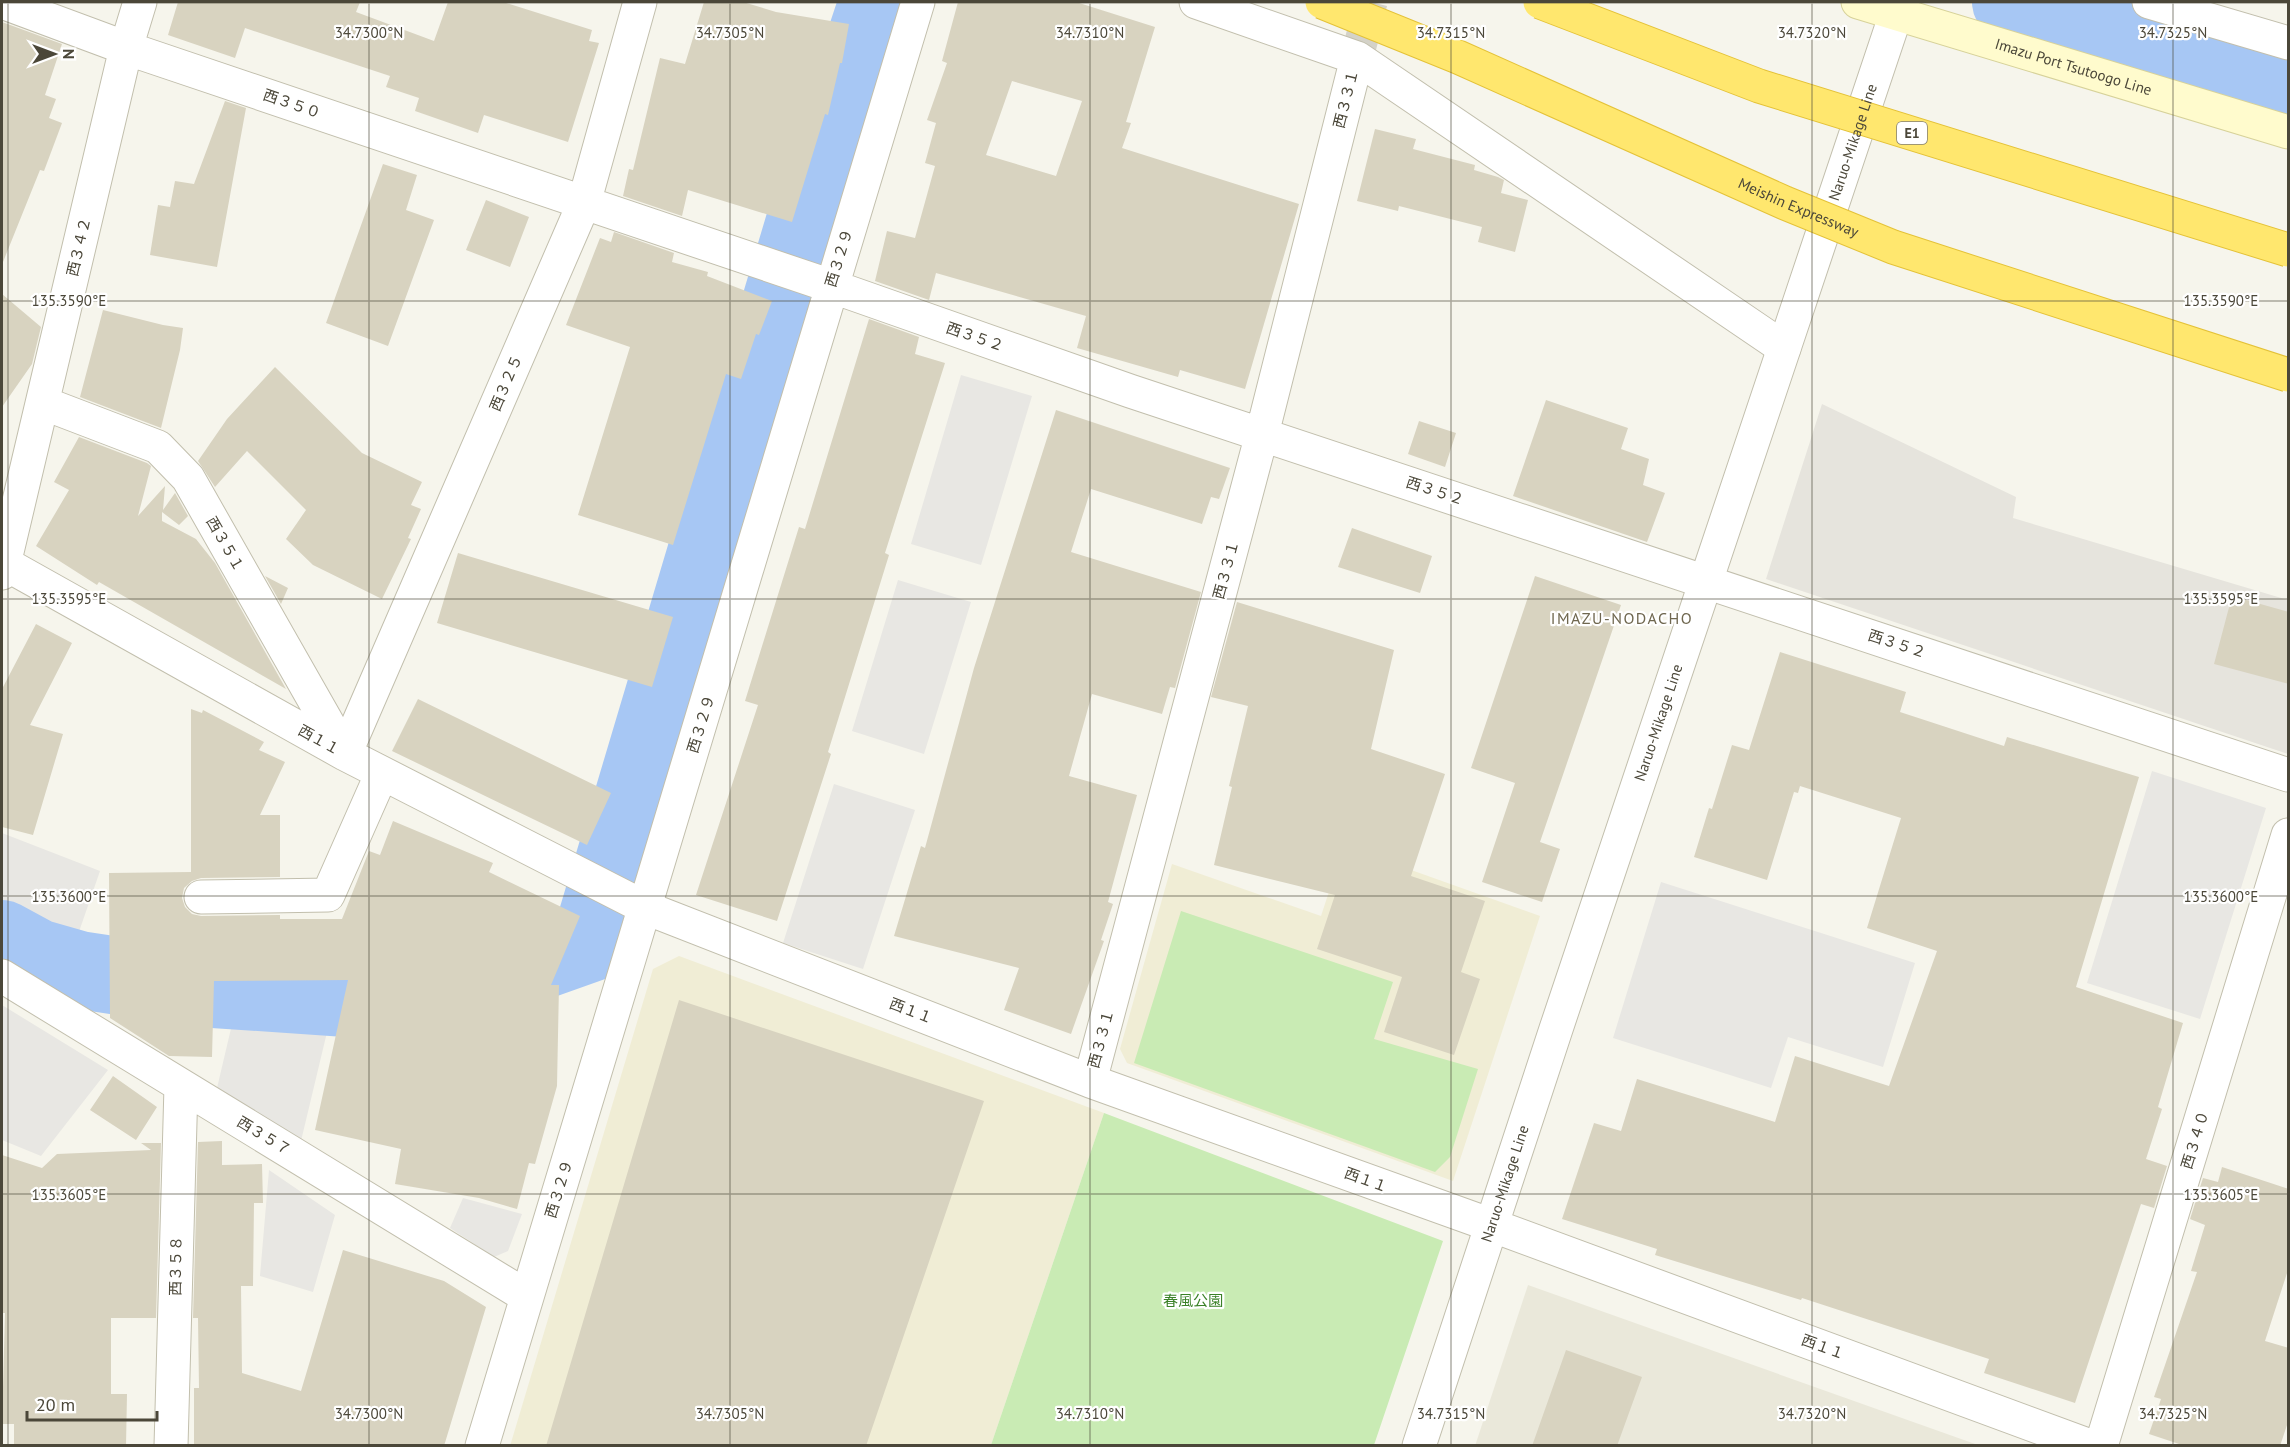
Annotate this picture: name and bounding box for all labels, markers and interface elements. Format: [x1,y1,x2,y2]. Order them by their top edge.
text: 34.7300°N [335,23,403,42]
text: 34.7305°N [696,23,764,42]
text: 34.7310°N [1056,23,1124,42]
text: 34.7315°N [1417,23,1485,42]
text: 34.7320°N [1778,23,1846,42]
text: 34.7325°N [2139,23,2207,42]
north arrow [24,24,84,84]
street label: Imazu Port Tsutoogo Line [1993,34,2154,99]
text: N [59,49,79,59]
street label: 西３３１ [1329,67,1362,130]
street label: Naruo-Mikage Line [1824,81,1881,203]
street label: 西３５０ [261,85,324,122]
road number: E1 [1897,122,1927,144]
street label: Meishin Expressway [1735,173,1862,241]
street label: 西３４２ [63,216,95,278]
street label: 西３２９ [821,226,856,289]
text: 135.3590°E [32,291,106,310]
text: 135.3590°E [2184,291,2258,310]
street label: 西３５２ [944,318,1007,355]
street label: 西３２５ [485,351,526,414]
street label: 西３５２ [1404,472,1467,509]
street label: 西３５１ [202,513,249,574]
street label: 西３３１ [1209,538,1242,601]
text: 135.3595°E [32,589,106,608]
text: 135.3595°E [2184,589,2258,608]
district label: IMAZU-NODACHO [1551,608,1693,628]
street label: 西３５２ [1866,625,1929,662]
street label: Naruo-Mikage Line [1630,662,1687,783]
street label: 西３２９ [683,692,718,755]
street label: 西１１ [295,720,344,759]
text: 135.3600°E [32,887,106,906]
text: 135.3600°E [2184,887,2258,906]
street label: 西１１ [887,994,936,1027]
street label: 西３３１ [1084,1007,1117,1070]
street label: 西３４０ [2177,1108,2212,1171]
street label: 西３５７ [234,1112,295,1159]
street label: Naruo-Mikage Line [1477,1123,1533,1245]
street label: 西３２９ [541,1157,576,1220]
street label: 西１１ [1342,1163,1391,1196]
text: 135.3605°E [32,1185,106,1204]
text: 135.3605°E [2184,1185,2258,1204]
street label: 西３５８ [165,1236,186,1296]
park label: 春風公園 [1163,1291,1223,1310]
street label: 西１１ [1799,1330,1848,1363]
scale bar [27,1384,158,1422]
text: 20 m [36,1393,75,1416]
text: 34.7300°N [335,1404,403,1423]
text: 34.7305°N [696,1404,764,1423]
text: 34.7310°N [1056,1404,1124,1423]
text: 34.7315°N [1417,1404,1485,1423]
text: 34.7320°N [1778,1404,1846,1423]
text: 34.7325°N [2139,1404,2207,1423]

